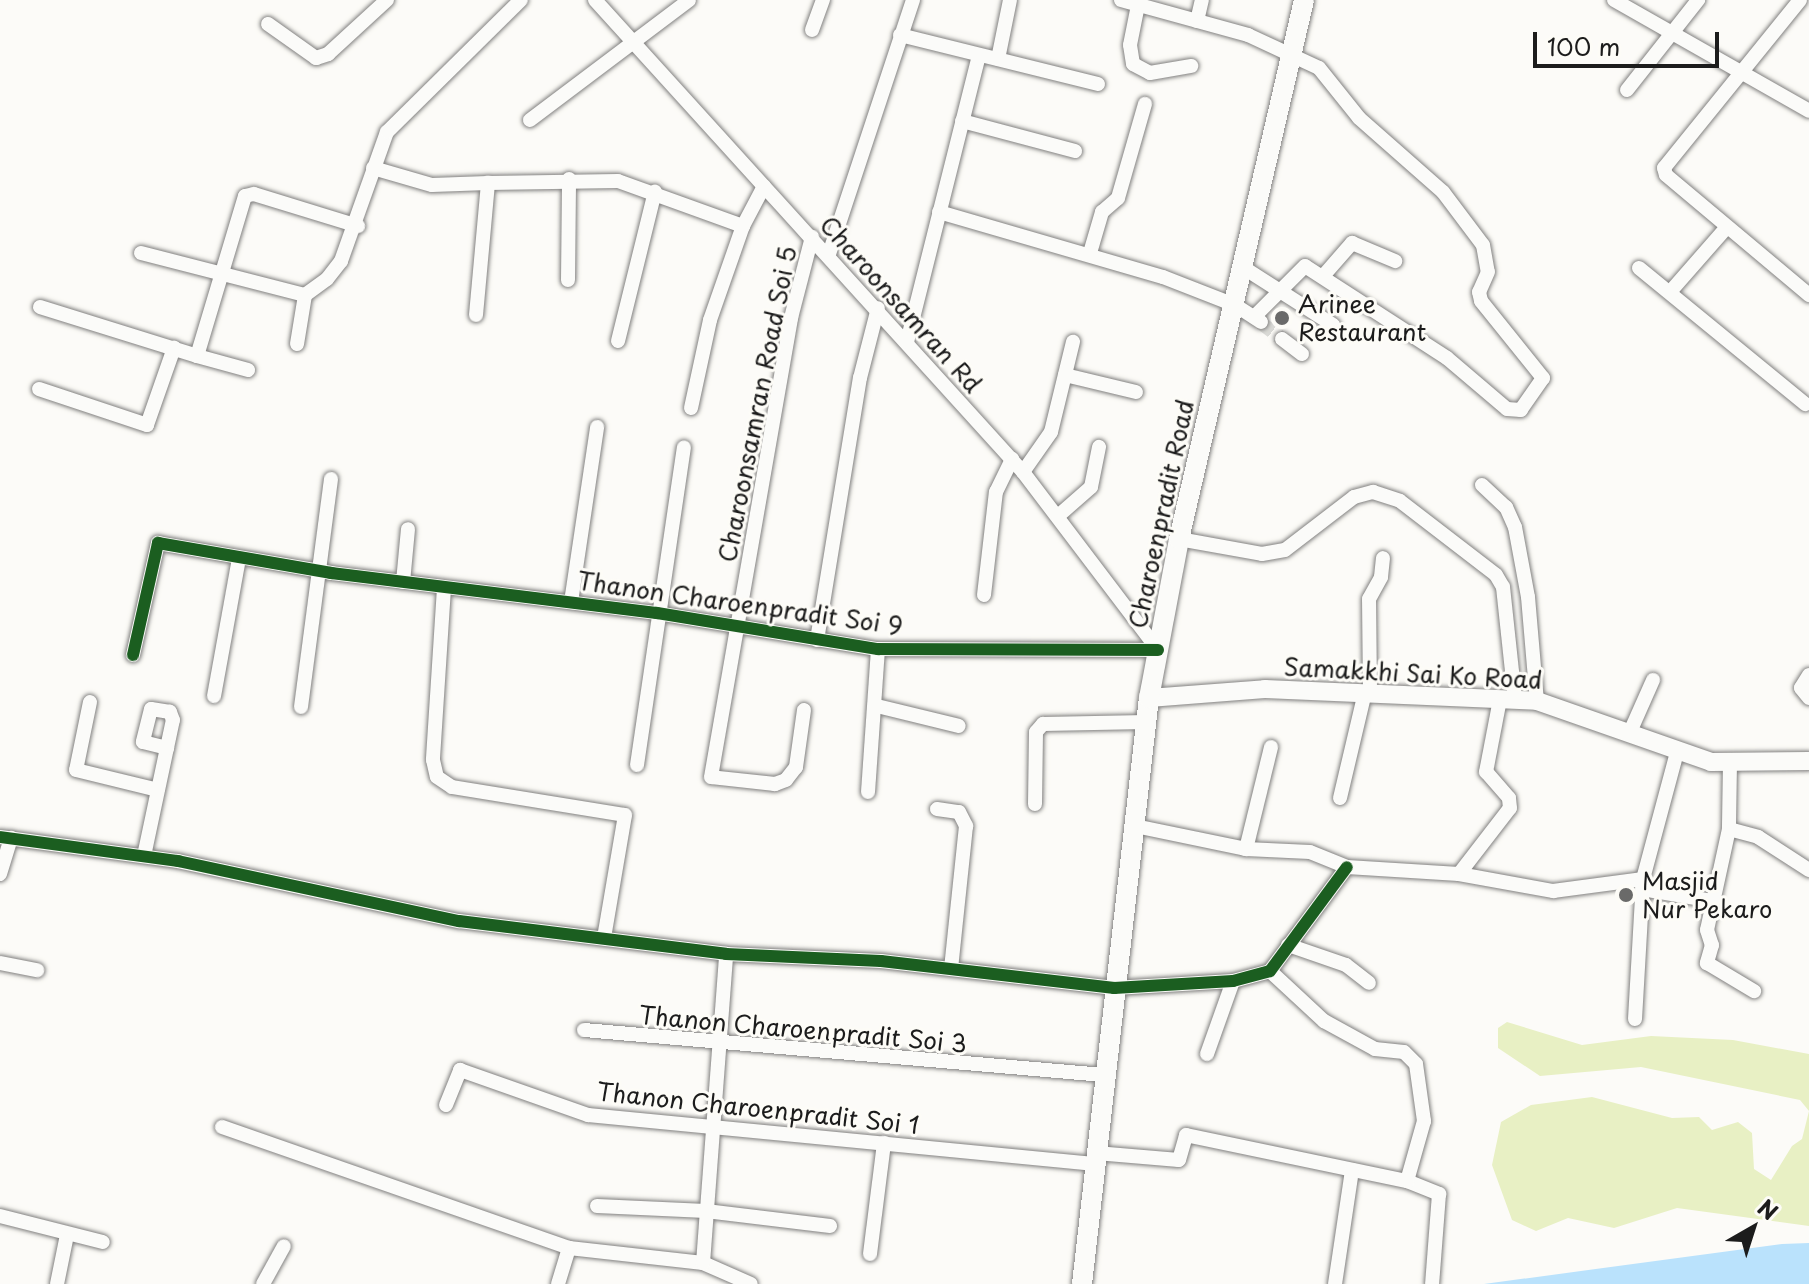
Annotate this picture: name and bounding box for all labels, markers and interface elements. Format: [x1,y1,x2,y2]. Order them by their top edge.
scale bar [1537,16,1723,66]
text: 100 m [1547,28,1620,64]
street label: Charoonsamran Rd [815,210,987,398]
street label: Charoonsamran Road Soi 5 [712,245,802,563]
place label: Arinee Restaurant [1298,290,1426,346]
marker: Arinee Restaurant [1273,309,1291,327]
street label: Charoenpradit Road [1123,396,1199,632]
street label: Thanon Charoenpradit Soi 9 [576,566,904,640]
street label: Samakkhi Sai Ko Road [1281,652,1545,694]
place label: Masjid Nur Pekaro [1642,867,1773,923]
marker: Masjid Nur Pekaro [1617,886,1635,904]
street label: Thanon Charoenpradit Soi 3 [637,1000,969,1058]
street label: Thanon Charoenpradit Soi 1 [595,1077,921,1139]
north arrow [1713,1188,1793,1268]
text: N [1751,1191,1786,1227]

